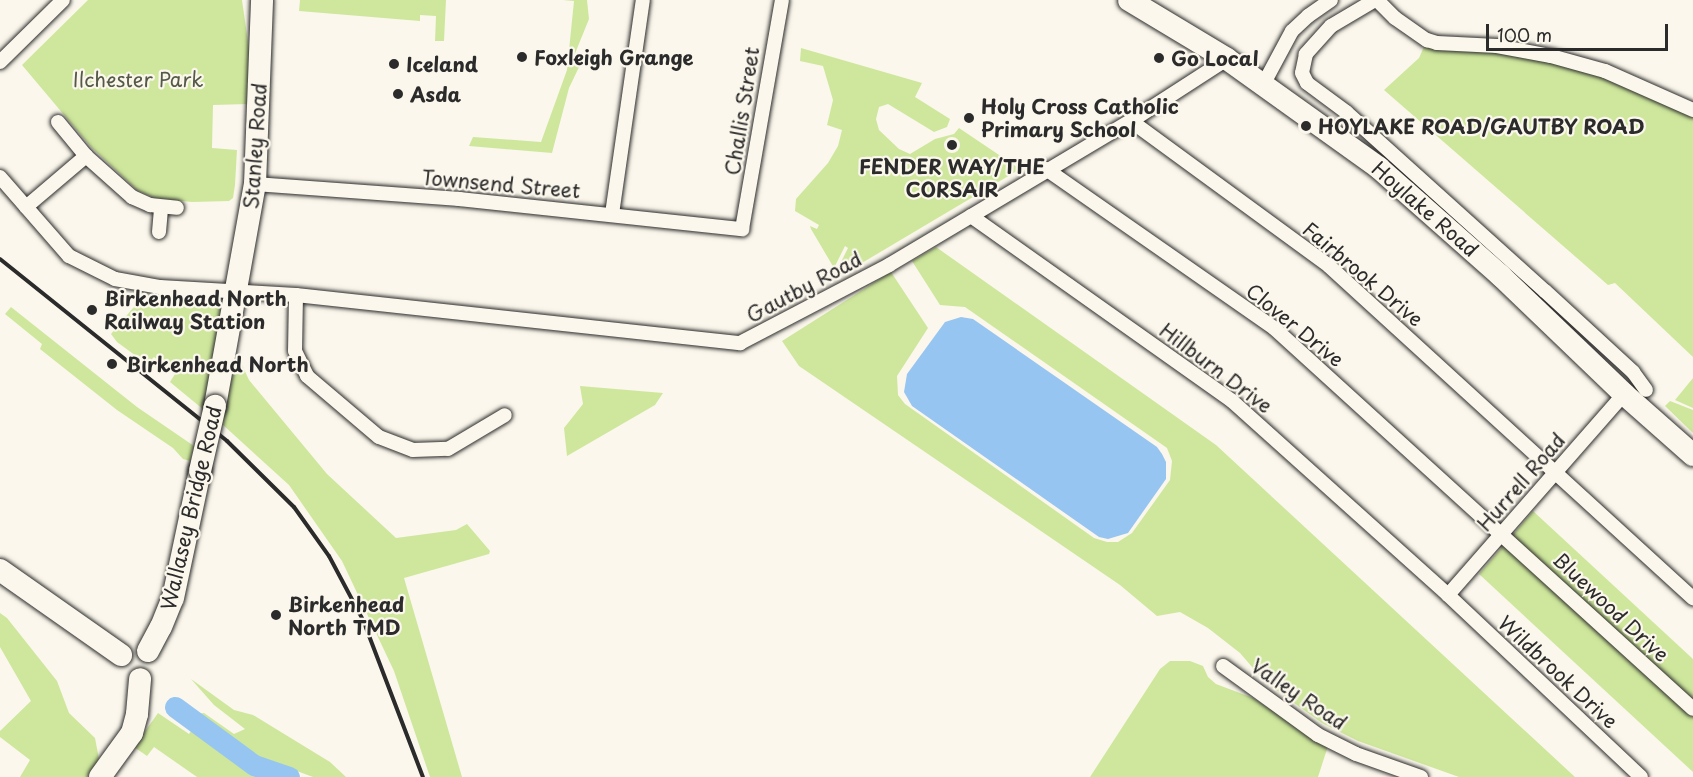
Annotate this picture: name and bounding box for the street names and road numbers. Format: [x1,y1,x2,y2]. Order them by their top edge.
street label: Challis Street [720,44,764,178]
street label: Stanley Road [239,81,271,211]
street label: Hoylake Road [1367,156,1483,262]
street label: Townsend Street [421,165,581,203]
street label: Fairbrook Drive [1298,216,1428,332]
street label: Gautby Road [742,246,866,328]
street label: Clover Drive [1241,278,1349,372]
street label: Hillburn Drive [1155,318,1277,418]
street label: Wallasey Bridge Road [156,403,226,613]
street label: Hurrell Road [1472,428,1570,536]
street label: Bluewood Drive [1548,547,1674,667]
street label: Wildbrook Drive [1493,610,1623,734]
street label: Valley Road [1246,653,1352,735]

